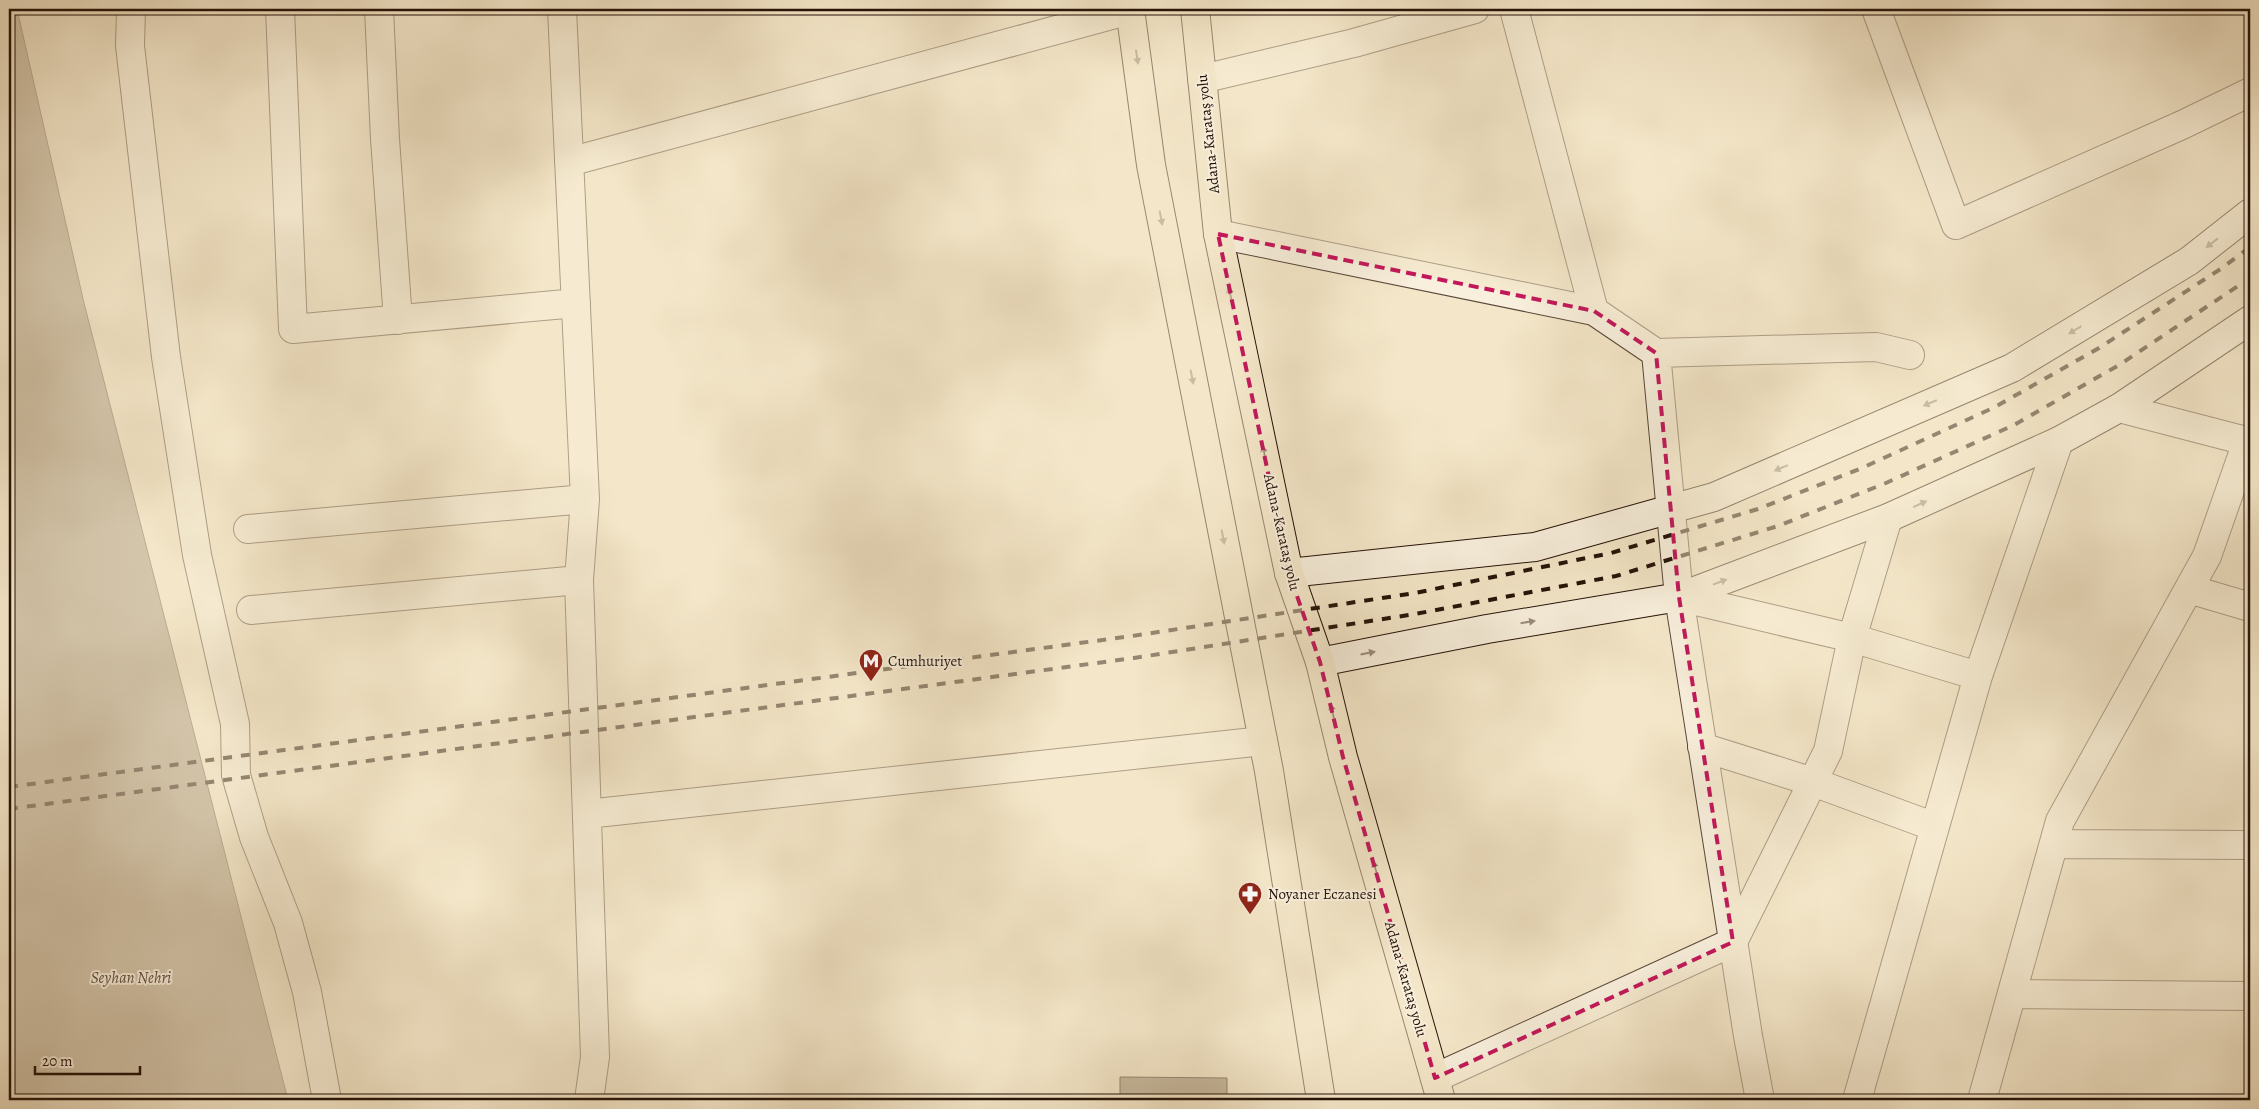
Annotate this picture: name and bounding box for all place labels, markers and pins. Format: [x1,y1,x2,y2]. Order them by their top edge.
metro station icon: Cumhuriyet [858,648,884,682]
place label: Cumhuriyet [888,651,962,671]
pharmacy icon: Noyaner Eczanesi [1237,881,1263,915]
place label: Noyaner Eczanesi [1268,884,1377,904]

